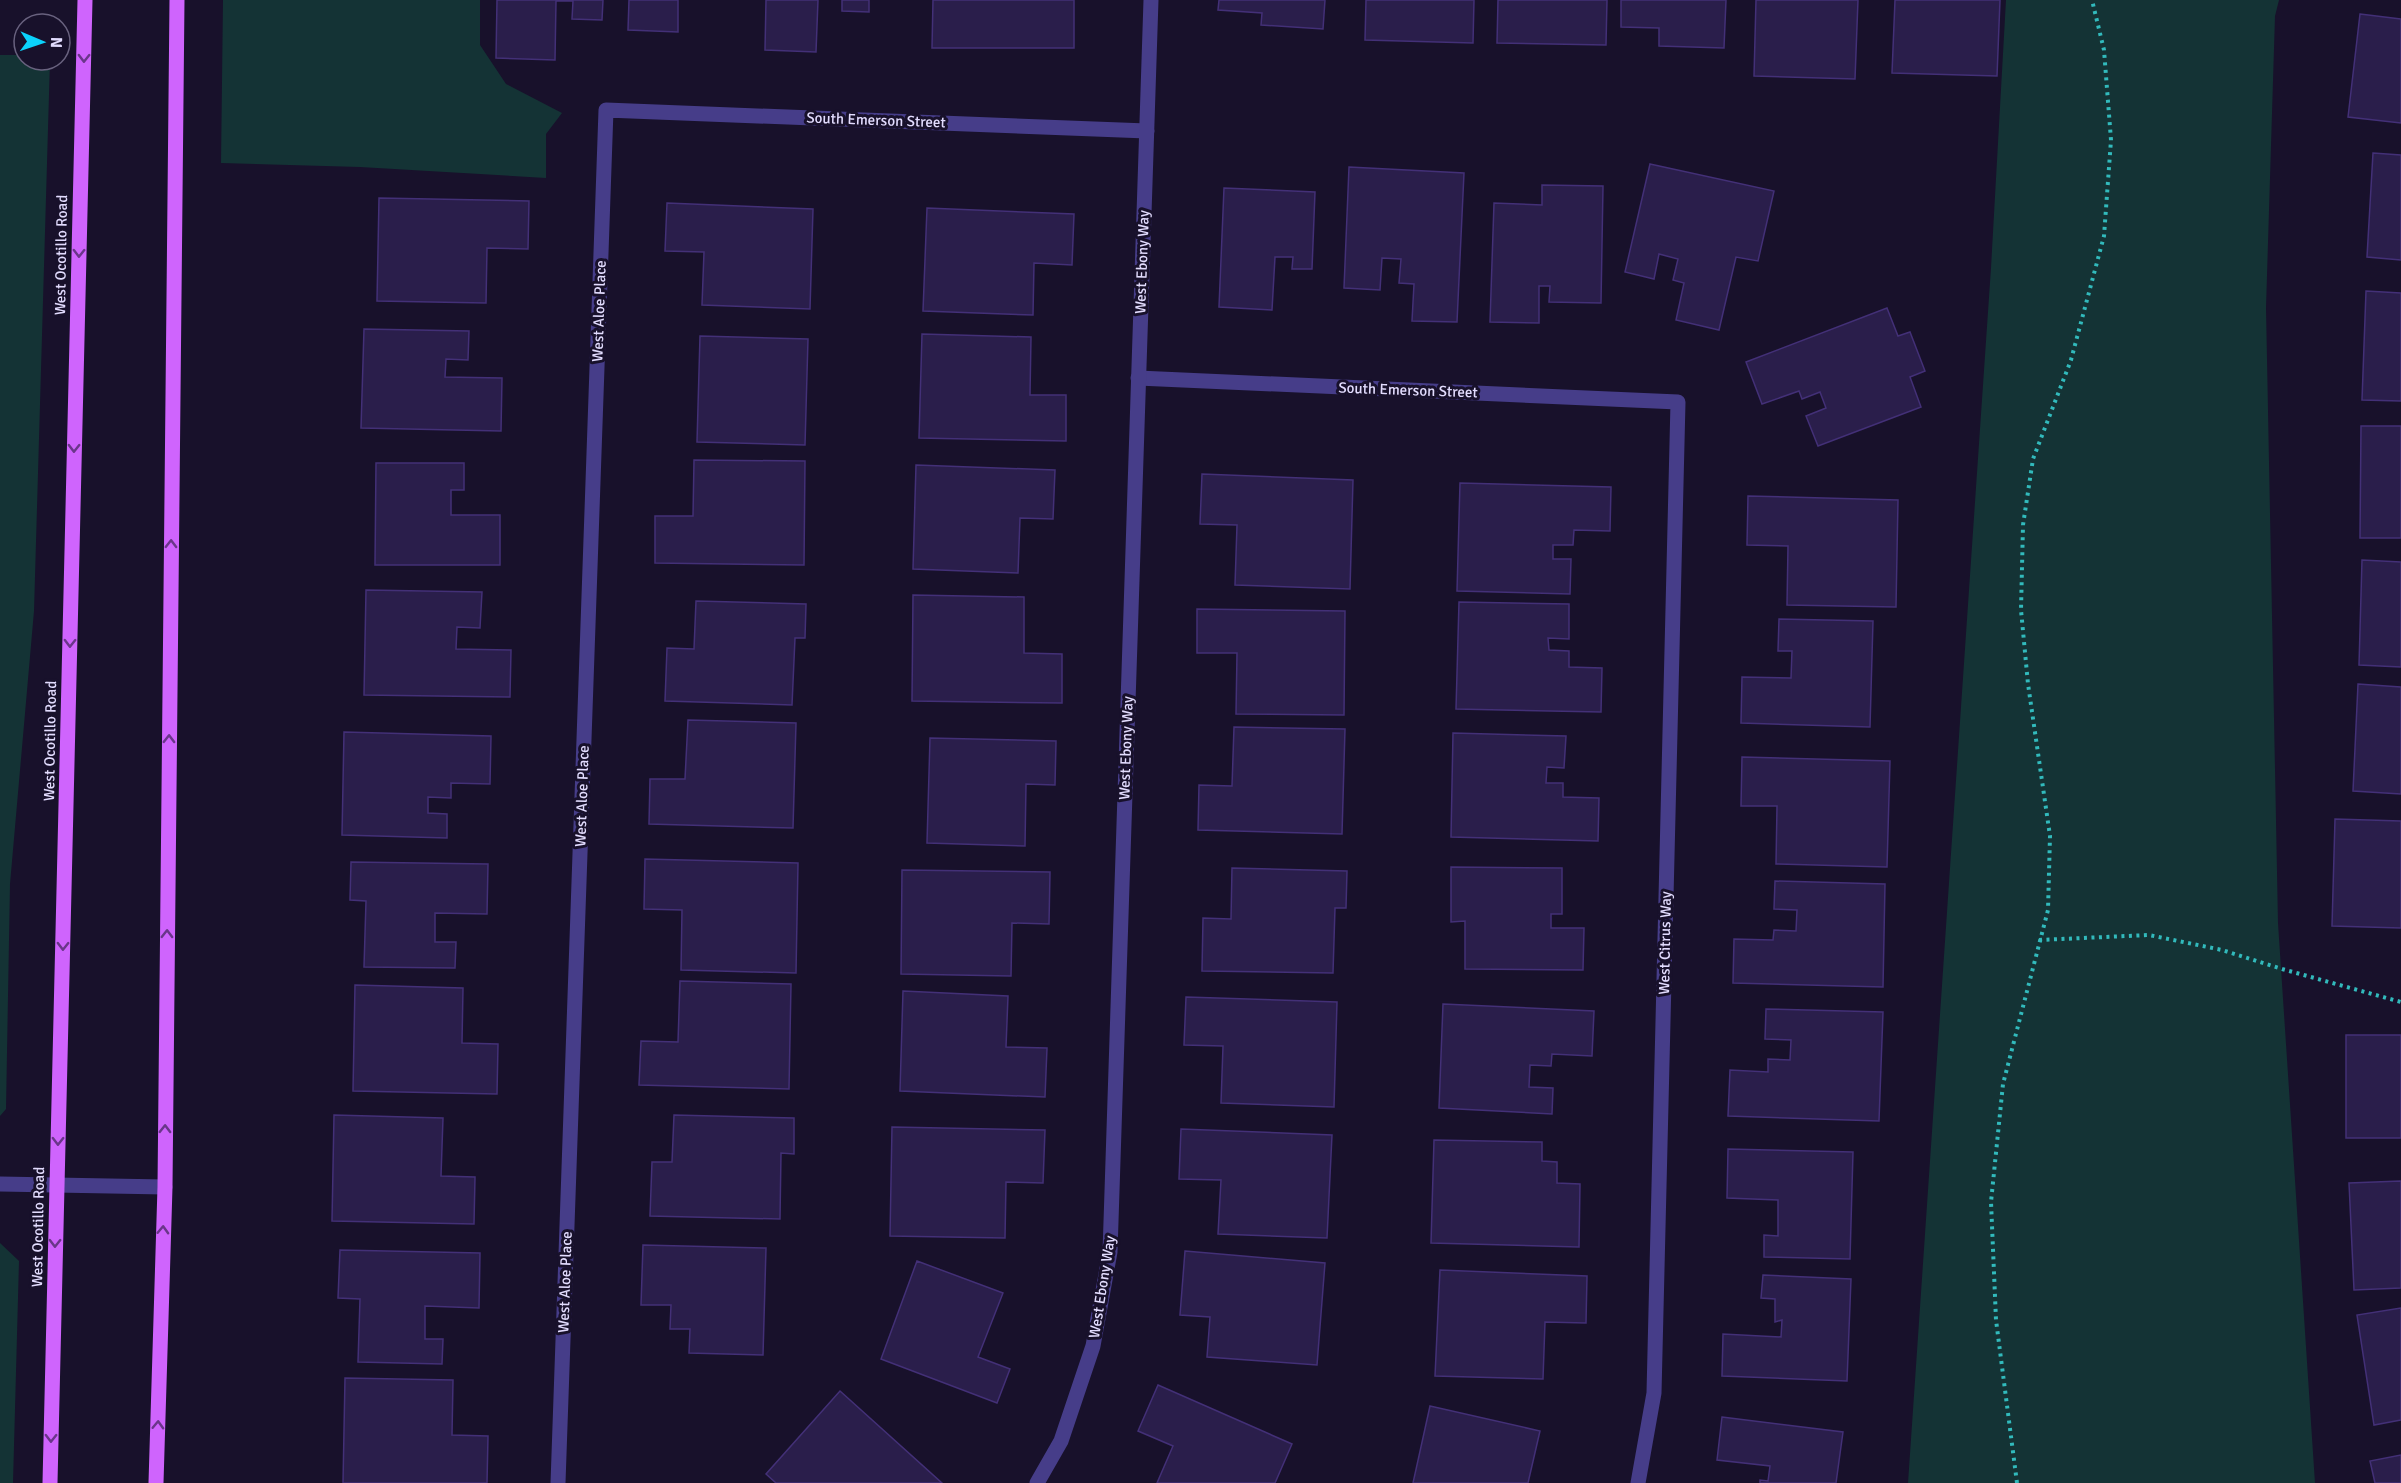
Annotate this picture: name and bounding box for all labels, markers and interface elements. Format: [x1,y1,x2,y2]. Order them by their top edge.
north arrow [12,12,72,72]
text: N [46,37,66,48]
one-way arrow [78,54,90,63]
street label: South Emerson Street [806,109,946,131]
street label: West Ocotillo Road [51,195,71,315]
street label: West Ebony Way [1131,210,1153,314]
one-way arrow [73,249,85,258]
street label: West Aloe Place [588,260,610,362]
street label: South Emerson Street [1338,379,1478,401]
one-way arrow [68,444,81,453]
one-way arrow [165,539,178,548]
one-way arrow [64,639,76,648]
street label: West Ocotillo Road [40,681,60,801]
street label: West Ebony Way [1115,696,1137,800]
one-way arrow [163,734,175,743]
street label: West Aloe Place [571,745,593,847]
street label: West Citrus Way [1655,891,1675,995]
one-way arrow [161,929,173,938]
one-way arrow [56,941,69,950]
one-way arrow [159,1124,171,1133]
one-way arrow [51,1136,64,1145]
street label: West Ocotillo Road [28,1167,48,1287]
one-way arrow [157,1225,170,1234]
street label: West Aloe Place [554,1231,576,1333]
street label: West Ebony Way [1085,1234,1119,1340]
one-way arrow [49,1239,62,1248]
one-way arrow [152,1420,164,1429]
one-way arrow [45,1434,57,1443]

